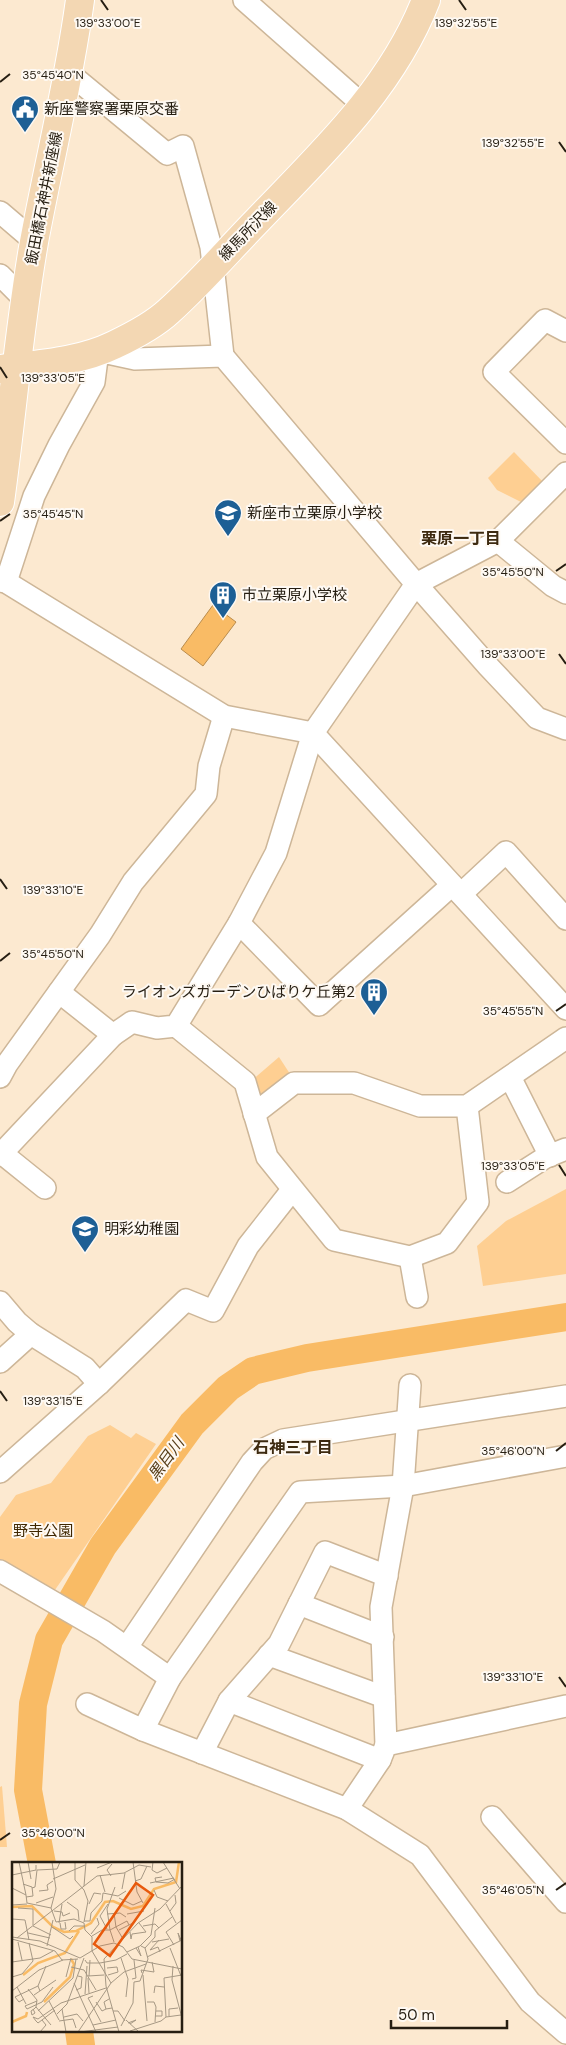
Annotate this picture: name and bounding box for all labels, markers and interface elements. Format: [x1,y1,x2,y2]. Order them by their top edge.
text: 139°33'00"E [76,15,141,31]
text: 139°32'55"E [435,15,497,31]
text: 35°45'40"N [22,67,84,83]
public building icon: 新座警察署栗原交番 [10,94,40,133]
place label: 新座警察署栗原交番 [44,99,179,119]
street label: 飯田橋石神井新座線 [21,130,67,266]
text: 139°32'55"E [482,135,544,151]
street label: 練馬所沢線 [215,197,281,265]
text: 139°33'05"E [21,370,85,386]
school or university icon: 新座市立栗原小学校 [213,498,243,537]
place label: 新座市立栗原小学校 [247,503,382,523]
text: 35°45'45"N [23,506,83,522]
district label: 栗原一丁目 [421,528,501,549]
text: 35°45'50"N [482,564,544,580]
building icon: 市立栗原小学校 [208,580,238,619]
place label: 市立栗原小学校 [242,585,347,605]
text: 139°33'00"E [481,646,546,662]
text: 139°33'10"E [23,882,83,898]
text: 35°45'50"N [22,946,84,962]
building icon: ライオンズガーデンひばりケ丘第2 [359,977,389,1016]
place label: ライオンズガーデンひばりケ丘第2 [122,982,355,1002]
text: 35°45'55"N [483,1003,543,1019]
text: 139°33'05"E [481,1158,545,1174]
school or university icon: 明彩幼稚園 [70,1214,100,1253]
place label: 明彩幼稚園 [104,1219,179,1239]
text: 139°33'15"E [23,1393,83,1409]
water label: 黒目川 [143,1432,190,1485]
district label: 石神三丁目 [253,1437,333,1458]
text: 35°46'00"N [481,1443,545,1459]
park label: 野寺公園 [13,1521,73,1541]
text: 139°33'10"E [483,1669,543,1685]
text: 35°46'00"N [21,1825,85,1841]
inset map [12,1862,182,2032]
text: 35°46'05"N [482,1882,544,1898]
scale bar [391,1998,507,2030]
text: 50 m [398,2005,435,2025]

